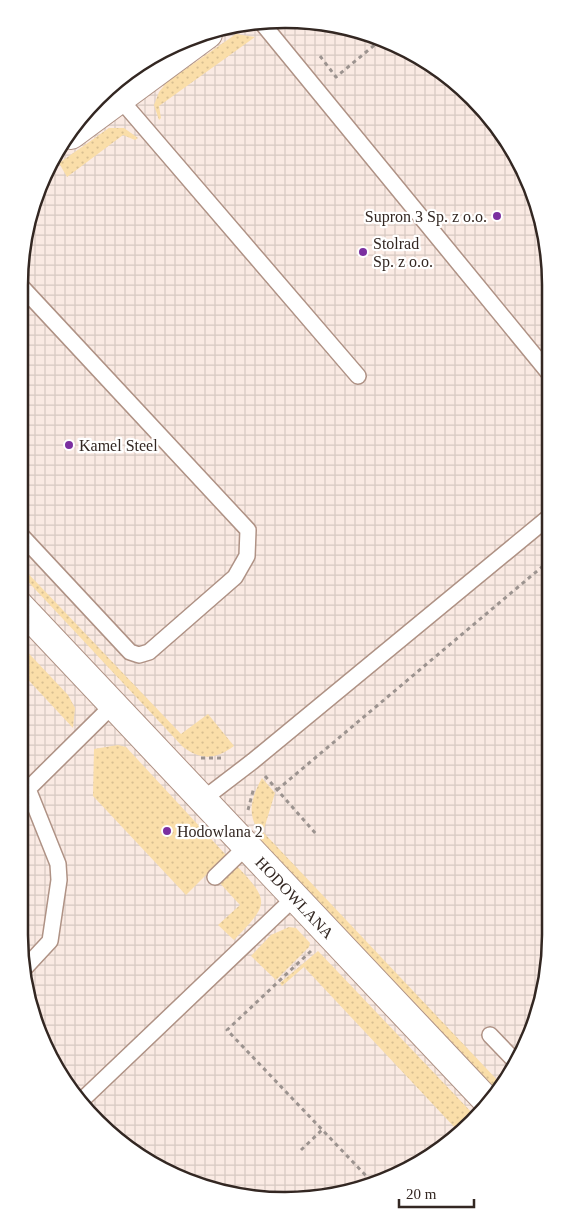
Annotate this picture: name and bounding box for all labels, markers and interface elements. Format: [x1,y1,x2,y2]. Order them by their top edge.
place label: Supron 3 Sp. z o.o. [365,208,487,226]
marker: Supron 3 Sp. z o.o. [491,210,503,222]
place label: Stolrad Sp. z o.o. [373,235,433,271]
marker: Stolrad Sp. z o.o. [357,246,369,258]
place label: Kamel Steel [79,437,158,454]
marker: Kamel Steel [63,439,75,451]
place label: Hodowlana 2 [177,823,263,840]
marker: Hodowlana 2 [161,825,173,837]
street label: HODOWLANA [252,853,338,942]
scale bar [399,1176,474,1208]
text: 20 m [406,1186,437,1202]

